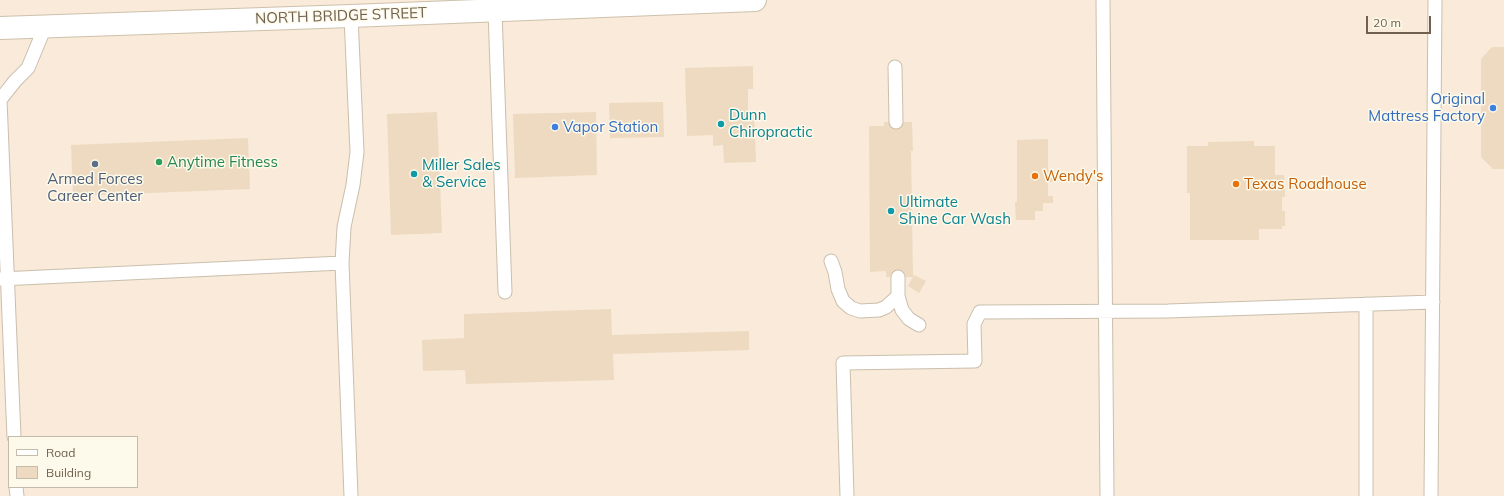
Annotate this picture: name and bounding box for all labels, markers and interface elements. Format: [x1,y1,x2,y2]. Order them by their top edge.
street label: NORTH BRIDGE STREET [255,4,427,28]
scale bar [1368,8,1433,34]
text: 20 m [1373,15,1401,30]
place label: Original Mattress Factory [1368,90,1485,125]
marker: Original Mattress Factory [1488,103,1498,113]
place label: Dunn Chiropractic [729,106,813,141]
place label: Vapor Station [563,118,658,136]
marker: Dunn Chiropractic [716,119,726,129]
marker: Vapor Station [550,122,560,132]
place label: Anytime Fitness [167,153,278,171]
place label: Miller Sales & Service [422,156,501,191]
marker: Anytime Fitness [154,157,164,167]
marker: Armed Forces Career Center [90,159,100,169]
place label: Wendy's [1043,167,1103,185]
marker: Miller Sales & Service [409,169,419,179]
place label: Armed Forces Career Center [47,170,143,205]
marker: Wendy's [1030,171,1040,181]
place label: Texas Roadhouse [1244,175,1367,193]
marker: Texas Roadhouse [1231,179,1241,189]
place label: Ultimate Shine Car Wash [899,193,1011,228]
marker: Ultimate Shine Car Wash [886,206,896,216]
legend [8,436,138,488]
text: Road [46,445,75,460]
text: Building [46,465,91,480]

